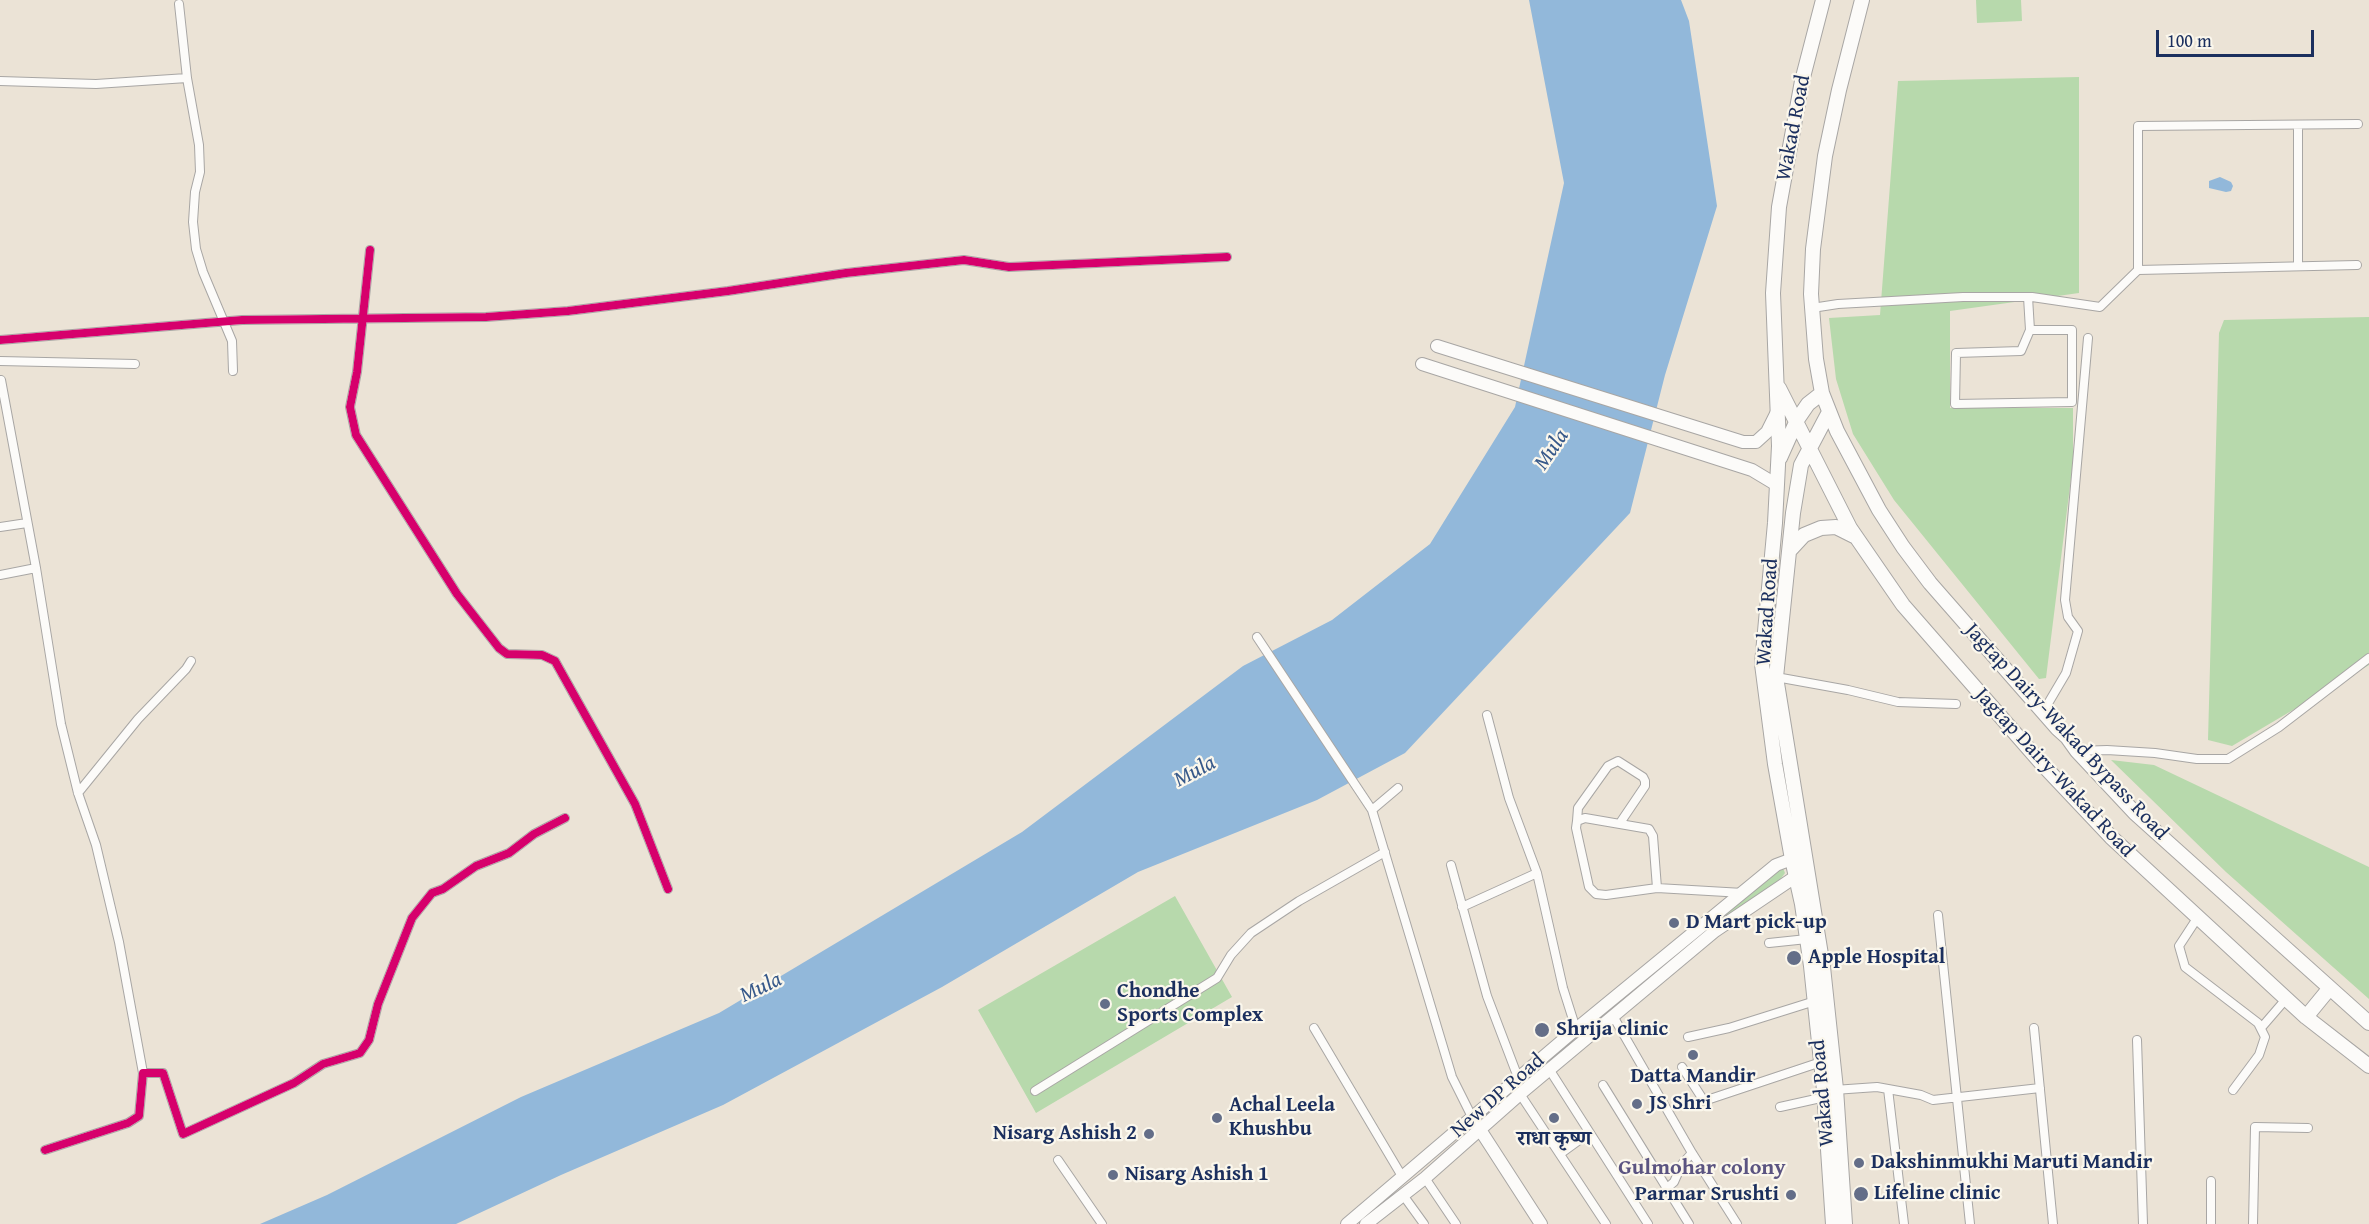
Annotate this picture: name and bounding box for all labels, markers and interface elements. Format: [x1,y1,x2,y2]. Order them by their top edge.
scale bar [2159,18,2316,56]
text: 100 m [2167,27,2212,54]
street label: Wakad Road [1771,73,1817,183]
water label: Mula [1529,425,1575,475]
street label: Wakad Road [1752,558,1784,666]
street label: Jagtap Dairy-Wakad Bypass Road [1959,618,2173,846]
street label: Jagtap Dairy-Wakad Road [1969,683,2139,863]
water label: Mula [1170,750,1220,794]
place label: D Mart pick-up [1686,910,1827,936]
marker: D Mart pick-up [1667,916,1681,930]
place label: Apple Hospital [1808,945,1945,971]
marker: Apple Hospital [1785,949,1803,967]
water label: Mula [736,967,786,1009]
place label: Chondhe Sports Complex [1117,979,1263,1029]
marker: Chondhe Sports Complex [1098,997,1112,1011]
place label: Shrija clinic [1556,1017,1668,1043]
marker: Shrija clinic [1533,1021,1551,1039]
street label: Wakad Road [1806,1038,1840,1148]
marker: Datta Mandir [1686,1048,1700,1062]
street label: New DP Road [1446,1049,1550,1143]
place label: Datta Mandir [1630,1064,1756,1090]
place label: JS Shri [1649,1091,1711,1117]
place label: Achal Leela Khushbu [1229,1093,1335,1143]
marker: JS Shri [1630,1097,1644,1111]
marker: Achal Leela Khushbu [1210,1111,1224,1125]
marker: राधा कृष्ण [1547,1111,1561,1125]
place label: Nisarg Ashish 2 [993,1121,1137,1147]
marker: Nisarg Ashish 2 [1142,1127,1156,1141]
place label: राधा कृष्ण [1517,1127,1591,1153]
place label: Dakshinmukhi Maruti Mandir [1871,1150,2152,1176]
district label: Gulmohar colony [1618,1155,1786,1181]
marker: Dakshinmukhi Maruti Mandir [1852,1156,1866,1170]
place label: Nisarg Ashish 1 [1125,1162,1269,1188]
marker: Nisarg Ashish 1 [1106,1168,1120,1182]
place label: Lifeline clinic [1874,1181,2000,1207]
place label: Parmar Srushti [1635,1182,1779,1208]
marker: Lifeline clinic [1852,1185,1870,1203]
marker: Parmar Srushti [1784,1188,1798,1202]

